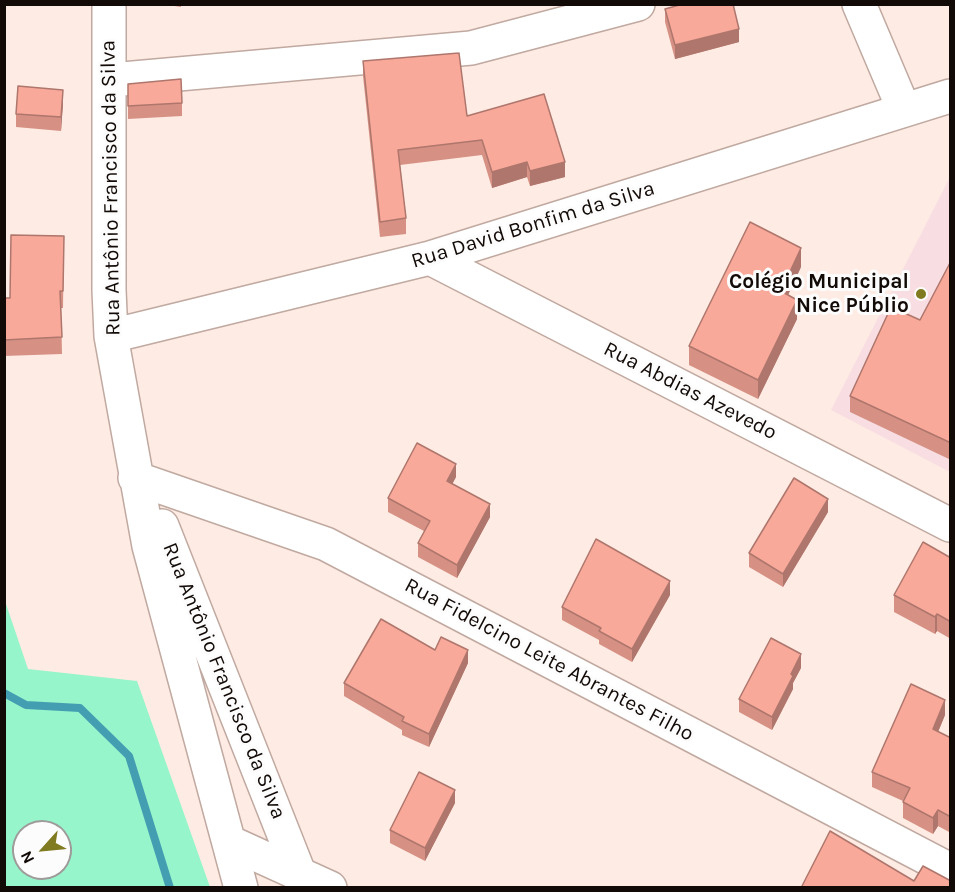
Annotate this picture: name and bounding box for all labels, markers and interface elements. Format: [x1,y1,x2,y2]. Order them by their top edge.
street label: Rua Antônio Francisco da Silva [96,40,126,336]
street label: Rua David Bonfim da Silva [408,176,658,274]
place label: Colégio Municipal Nice Públio [729,269,909,319]
marker: Colégio Municipal Nice Públio [914,287,928,301]
street label: Rua Abdias Azevedo [599,336,781,446]
street label: Rua Antônio Francisco da Silva [157,539,291,823]
street label: Rua Fidelcino Leite Abrantes Filho [400,573,698,747]
north arrow [12,820,72,880]
text: N [16,848,38,867]

